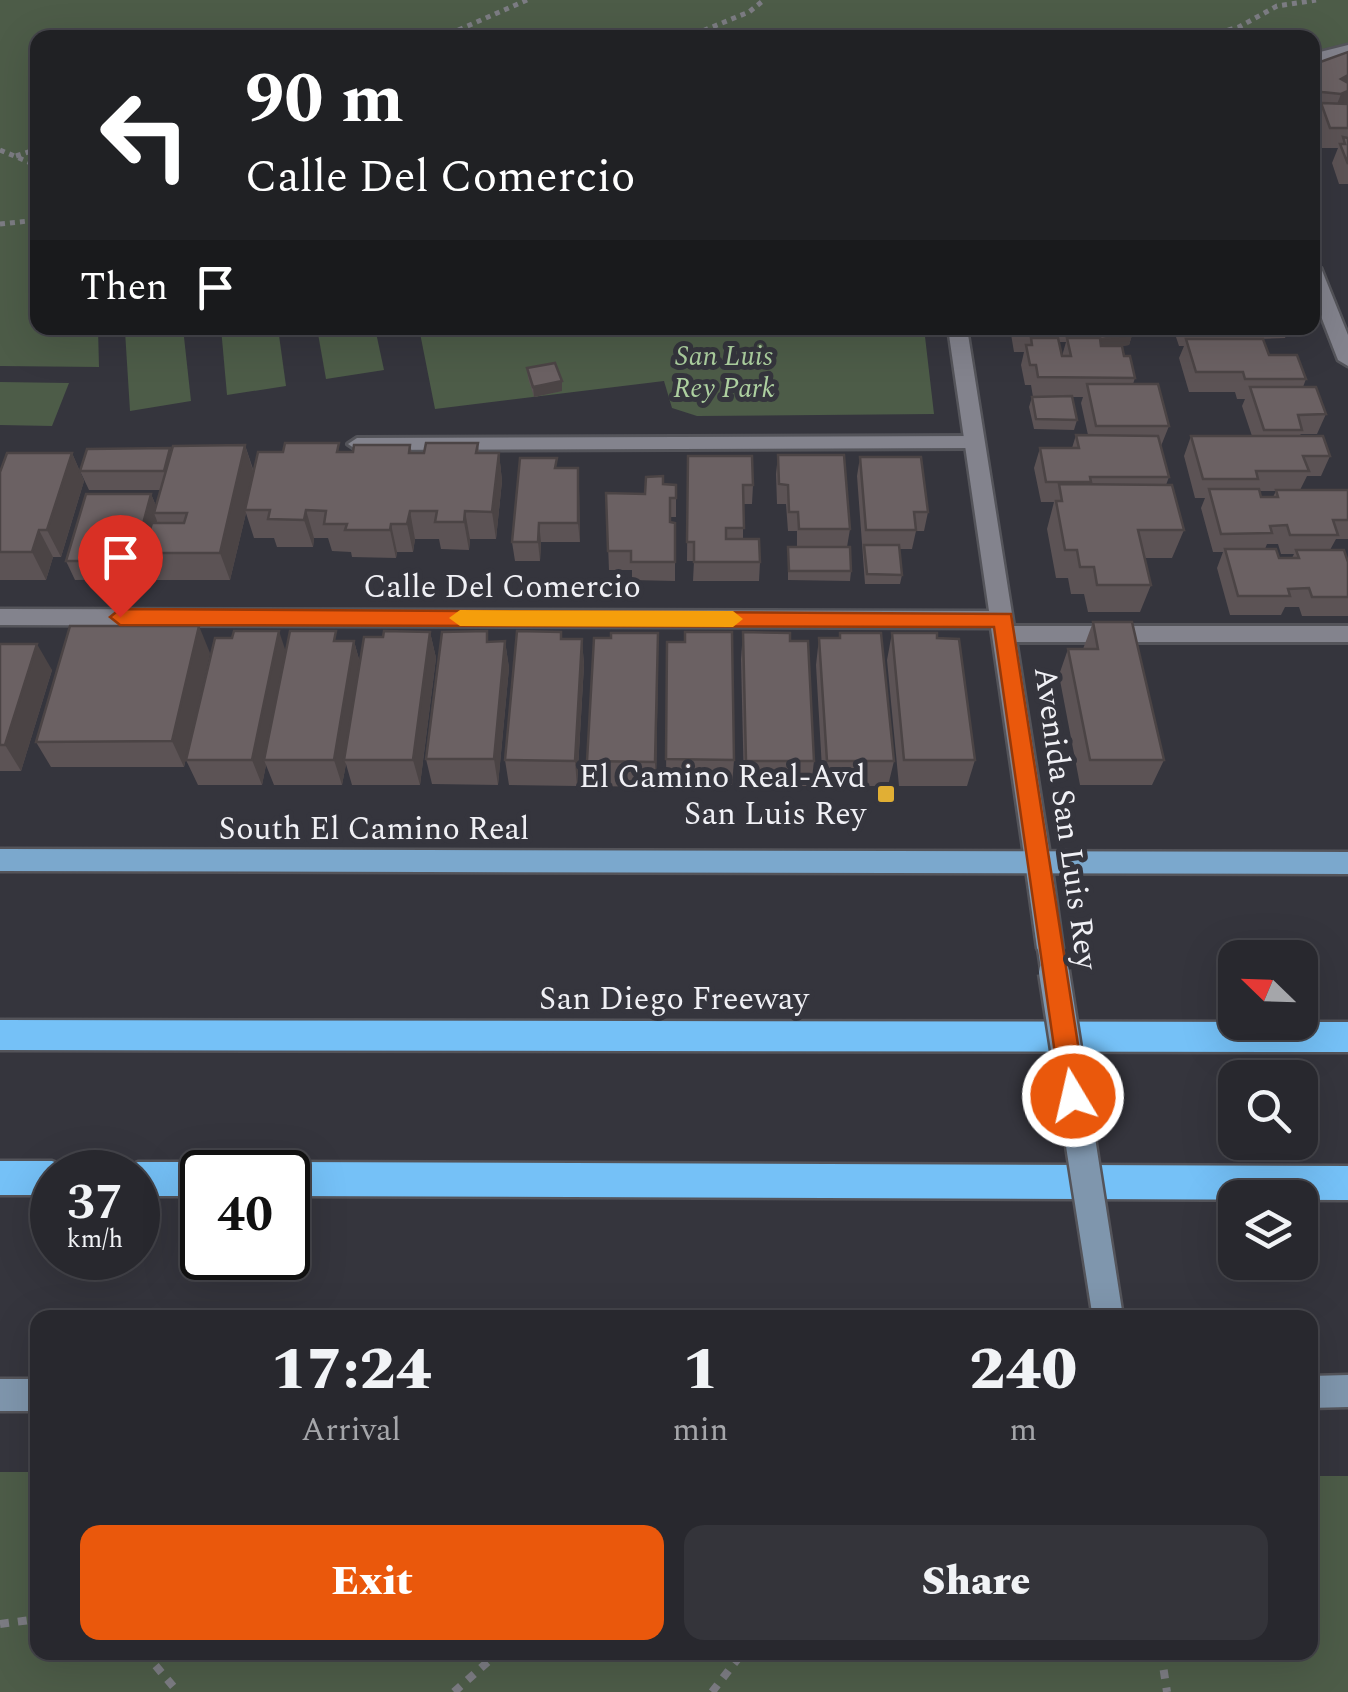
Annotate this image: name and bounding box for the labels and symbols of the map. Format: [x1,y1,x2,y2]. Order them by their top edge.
park label: San Luis Rey Park [673,335,775,410]
pin [78,515,163,618]
street label: Calle Del Comercio [363,563,641,612]
street label: Avenida San Luis Rey [1020,664,1111,975]
place label: El Camino Real-Avd San Luis Rey [579,753,868,839]
marker: El Camino Real-Avd San Luis Rey [875,783,897,805]
street label: South El Camino Real [219,805,529,854]
north arrow [1218,940,1318,1040]
street label: San Diego Freeway [539,975,811,1024]
position arrow [1021,1044,1125,1148]
speed limit sign: 40 [180,1150,310,1280]

